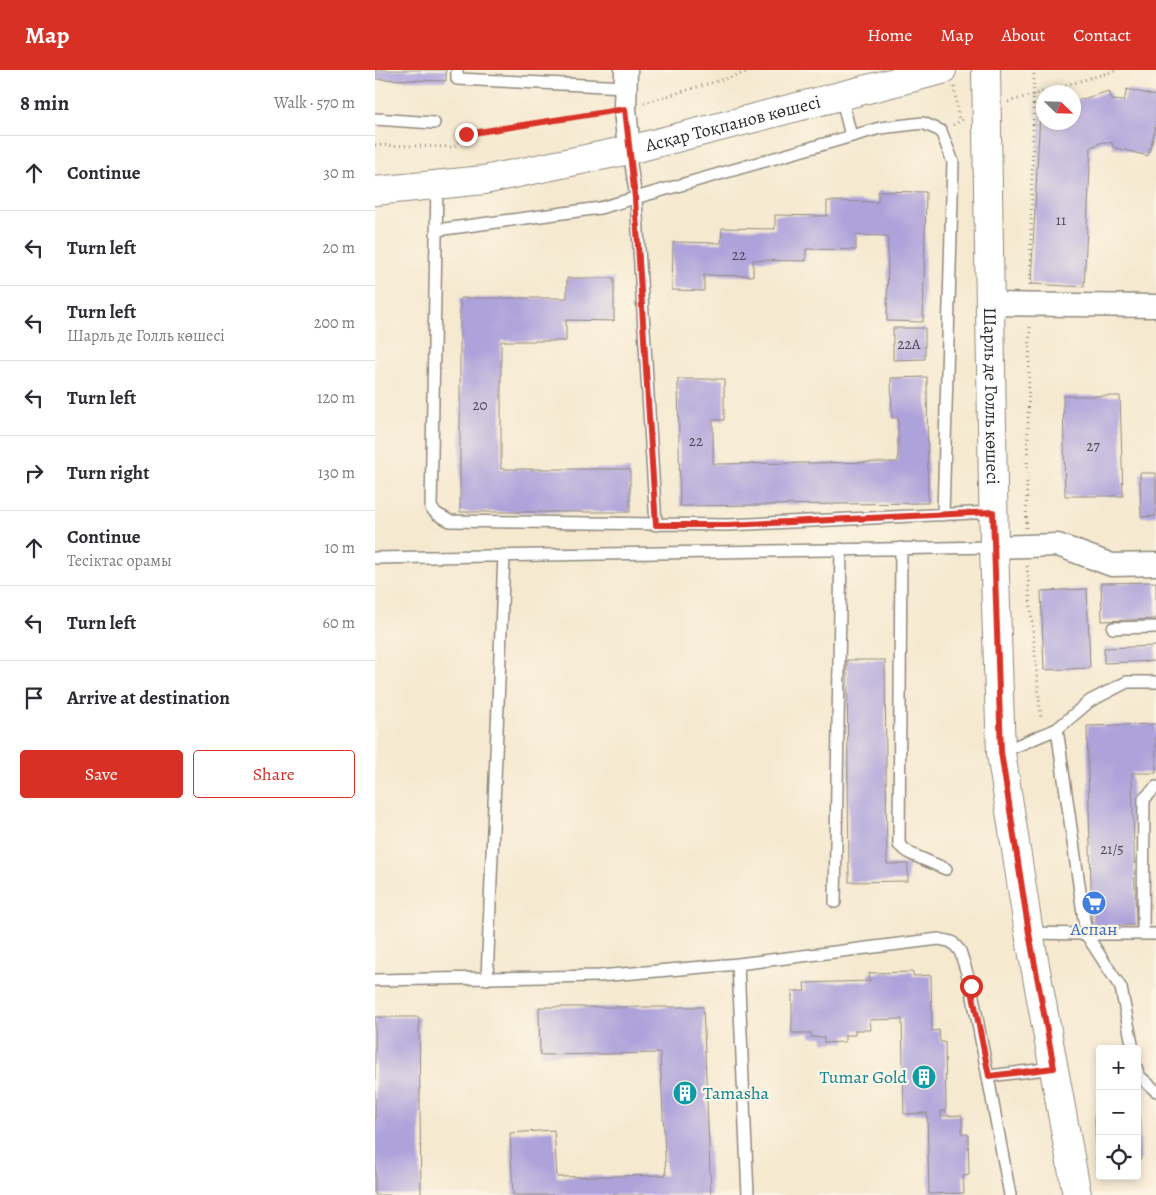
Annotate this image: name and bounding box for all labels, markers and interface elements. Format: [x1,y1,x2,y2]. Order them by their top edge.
text: Map [25,19,69,51]
text: Home [867,23,912,47]
text: Map [940,23,973,47]
text: About [1001,23,1045,47]
text: Contact [1073,23,1131,47]
north arrow [1036,85,1081,130]
text: 8 min [20,89,69,117]
street label: Асқар Тоқпанов көшесі [642,89,823,158]
text: Walk · 570 m [274,92,355,114]
route end [455,123,478,146]
icon: ahead [20,159,48,187]
text: Continue [67,160,141,186]
text: 30 m [323,162,355,184]
house number: 11 [1056,210,1066,230]
icon: left [20,234,48,262]
text: Turn left [67,235,136,261]
text: 20 m [322,237,355,259]
house number: 22 [732,245,746,265]
text: Turn left [67,299,136,325]
street label: Шарль де Голль көшесі [978,307,1005,485]
icon: left [20,309,48,337]
text: 200 m [314,312,355,334]
text: Шарль де Голль көшесі [67,325,225,347]
house number: 22А [897,334,921,354]
icon: left [20,384,48,412]
text: Turn left [67,385,136,411]
text: 120 m [317,387,355,409]
house number: 20 [472,395,488,415]
house number: 22 [689,431,703,451]
house number: 27 [1086,436,1100,456]
icon: right [20,459,48,487]
text: Turn right [67,460,149,486]
text: 130 m [318,462,355,484]
text: Continue [67,524,141,550]
icon: ahead [20,534,48,562]
text: 10 m [325,537,355,559]
text: Тесіктас орамы [67,550,172,572]
icon: left [20,609,48,637]
text: Turn left [67,610,136,636]
text: 60 m [323,612,355,634]
icon: arrive [20,684,48,712]
text: Arrive at destination [67,685,230,711]
button: Save [20,750,183,798]
button: Share [193,750,355,798]
house number: 21/5 [1100,839,1124,859]
supermarket icon: Аспан [1081,890,1107,916]
place label: Аспан [1069,917,1118,941]
route start [960,975,983,998]
map controls [1096,1045,1141,1180]
button: + [1096,1045,1141,1090]
building icon: Tumar Gold [911,1064,937,1090]
place label: Tumar Gold [819,1065,907,1089]
building icon: Tamasha [672,1080,698,1106]
place label: Tamasha [703,1081,770,1105]
button: − [1096,1090,1141,1135]
button: locate [1096,1135,1141,1180]

